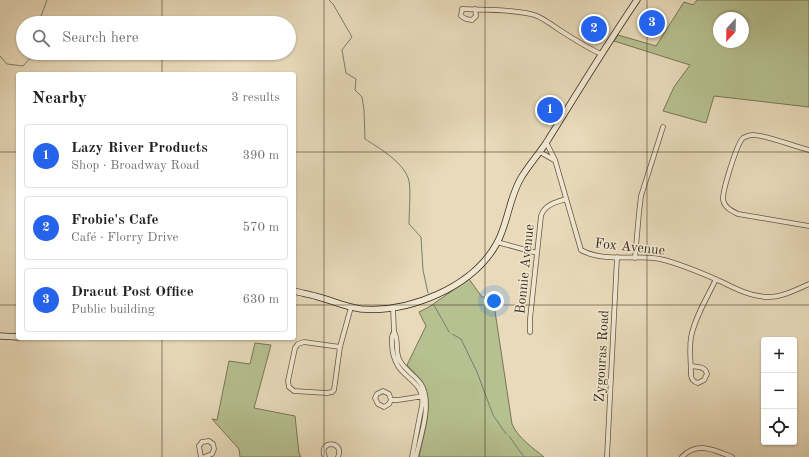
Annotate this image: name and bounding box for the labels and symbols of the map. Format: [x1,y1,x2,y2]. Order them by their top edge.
pin: 3 [639,8,665,38]
north arrow [713,12,749,48]
pin: 2 [581,14,607,44]
pin: 1 [537,95,563,125]
street label: Bonnie Avenue [513,223,537,315]
street label: Fox Avenue [594,236,666,258]
your location [484,291,504,311]
street label: Zygouras Road [593,310,611,403]

